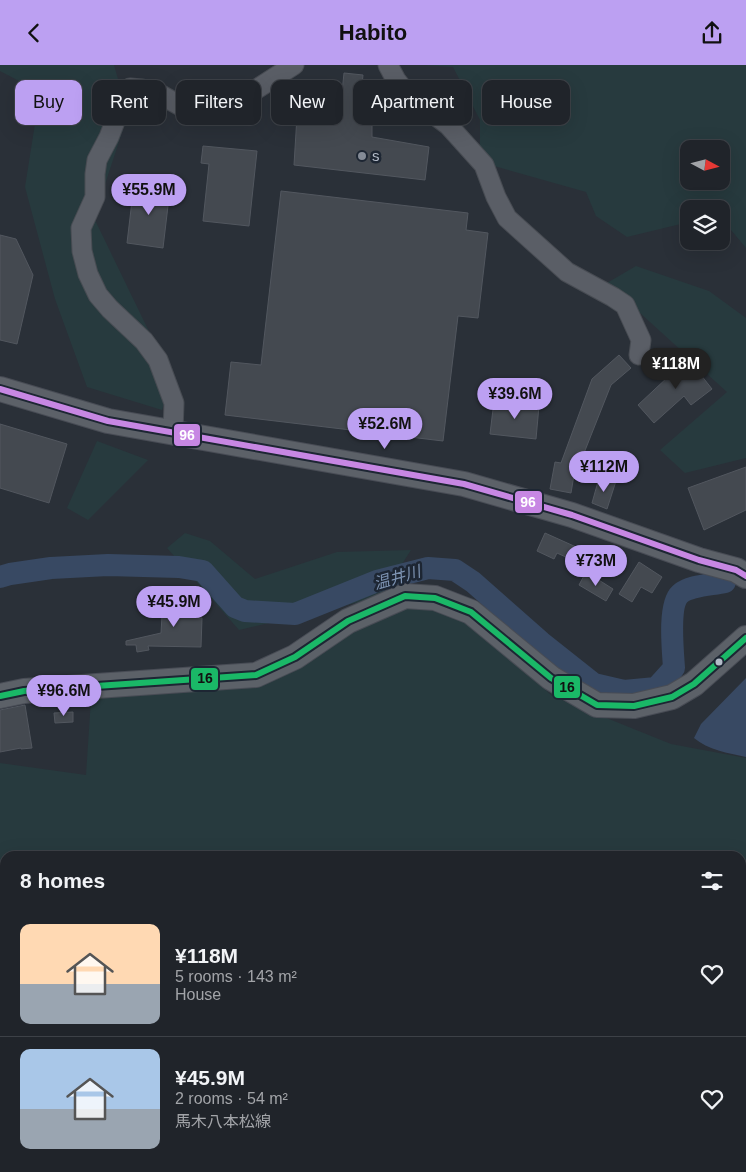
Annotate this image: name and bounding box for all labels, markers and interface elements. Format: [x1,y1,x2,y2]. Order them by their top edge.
icon: back [20,19,48,47]
icon: share [698,19,726,47]
text: Habito [339,20,407,45]
chip: Buy [15,80,82,125]
chip: Rent [92,80,166,125]
chip: Filters [176,80,261,125]
chip: New [271,80,343,125]
chip: Apartment [353,80,472,125]
chip: House [482,80,570,125]
north arrow [680,140,730,190]
map controls [680,140,730,250]
place label: s [372,147,380,164]
marker: s [356,150,368,162]
pin: ¥55.9M [108,173,190,216]
text: ¥55.9M [122,181,176,198]
button: layers [680,200,730,250]
pin: ¥118M [641,347,711,390]
text: ¥118M [652,355,700,372]
pin: ¥39.6M [474,377,556,420]
text: ¥39.6M [488,385,542,402]
pin: ¥52.6M [344,407,426,450]
text: ¥52.6M [358,415,412,432]
line badge: 96 [173,423,201,447]
text: 96 [179,427,195,443]
pin: ¥112M [569,451,639,493]
text: ¥112M [580,458,628,475]
line badge: 96 [514,490,543,514]
text: 96 [520,494,536,510]
pin: ¥73M [566,545,626,587]
text: ¥73M [576,552,616,569]
water label: 温井川 [372,562,424,592]
pin: ¥45.9M [133,585,215,628]
text: ¥45.9M [147,593,201,610]
unlabelled marker [714,657,724,667]
line badge: 16 [190,667,219,691]
text: 16 [197,670,213,686]
pin: ¥96.6M [23,675,105,717]
line badge: 16 [553,675,581,699]
text: 16 [559,679,575,695]
text: ¥96.6M [37,682,91,699]
icon: filters [698,867,726,895]
text: 8 homes [20,869,105,892]
icon: home [60,944,120,1004]
text: ¥118M [175,944,238,967]
icon: heart [698,960,726,988]
text: 5 rooms · 143 m² [175,968,297,985]
text: House [175,986,221,1003]
text: ¥45.9M [175,1066,245,1089]
icon: home [60,1069,120,1129]
icon: heart [698,1085,726,1113]
text: 2 rooms · 54 m² [175,1090,288,1107]
text: 馬木八本松線 [175,1113,271,1130]

